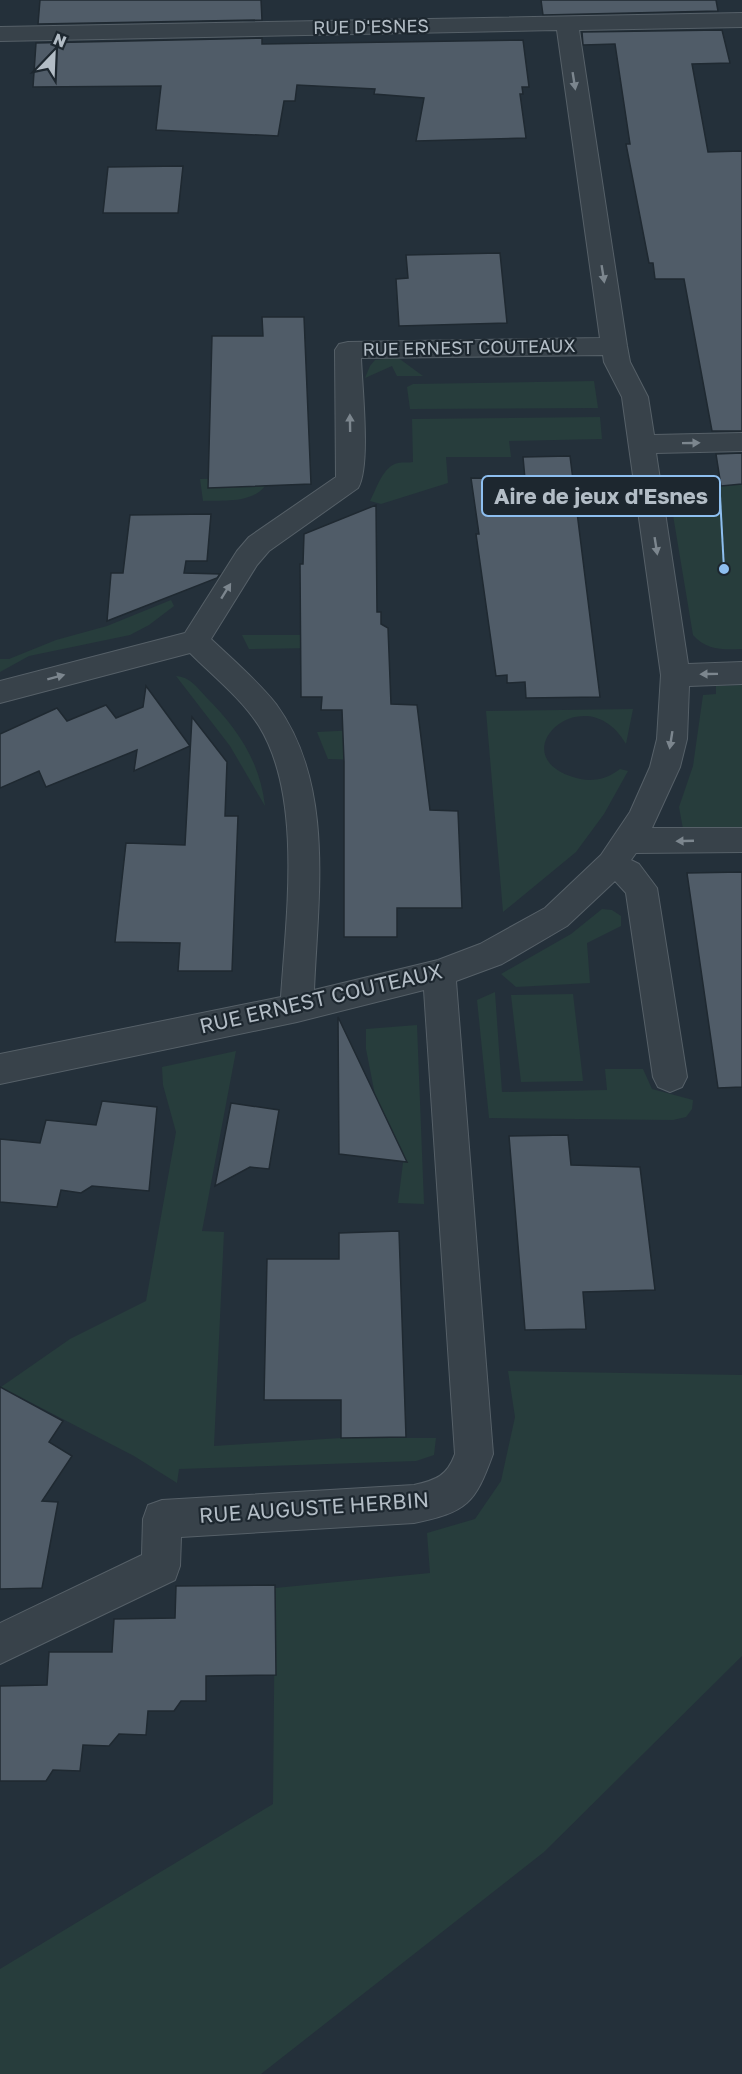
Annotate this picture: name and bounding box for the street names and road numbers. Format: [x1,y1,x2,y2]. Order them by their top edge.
street label: RUE D'ESNES [313,14,429,38]
street label: RUE ERNEST COUTEAUX [362,334,576,360]
street label: RUE ERNEST COUTEAUX [197,957,445,1039]
street label: RUE AUGUSTE HERBIN [198,1486,430,1528]

